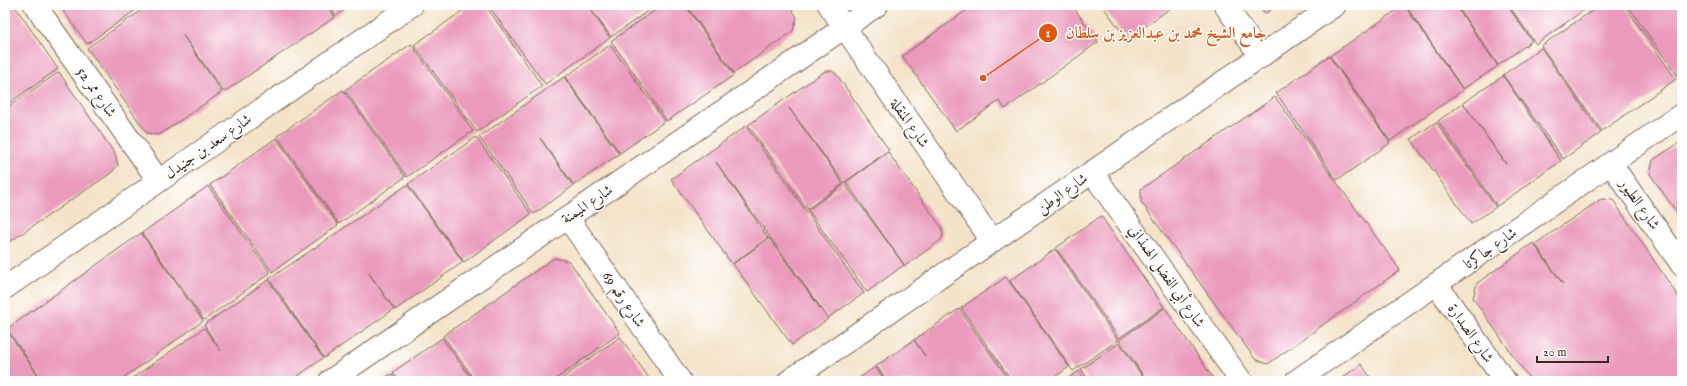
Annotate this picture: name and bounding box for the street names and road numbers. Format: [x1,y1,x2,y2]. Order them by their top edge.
street label: شارع ممر 52 [70,64,121,123]
street label: شارع المنقلة [883,94,933,153]
street label: شارع سعد بن جنيدل [161,110,257,186]
street label: شارع الوطن [1033,169,1093,220]
street label: شارع الطيور [1611,173,1664,235]
street label: شارع الميمنة [558,180,618,231]
street label: شارع أبي الفضل الهمذاني [1122,220,1211,333]
street label: شارع جاكرتا [1460,223,1522,276]
street label: شارع رقم 69 [595,268,649,333]
street label: شارع الصدارة [1441,300,1498,368]

